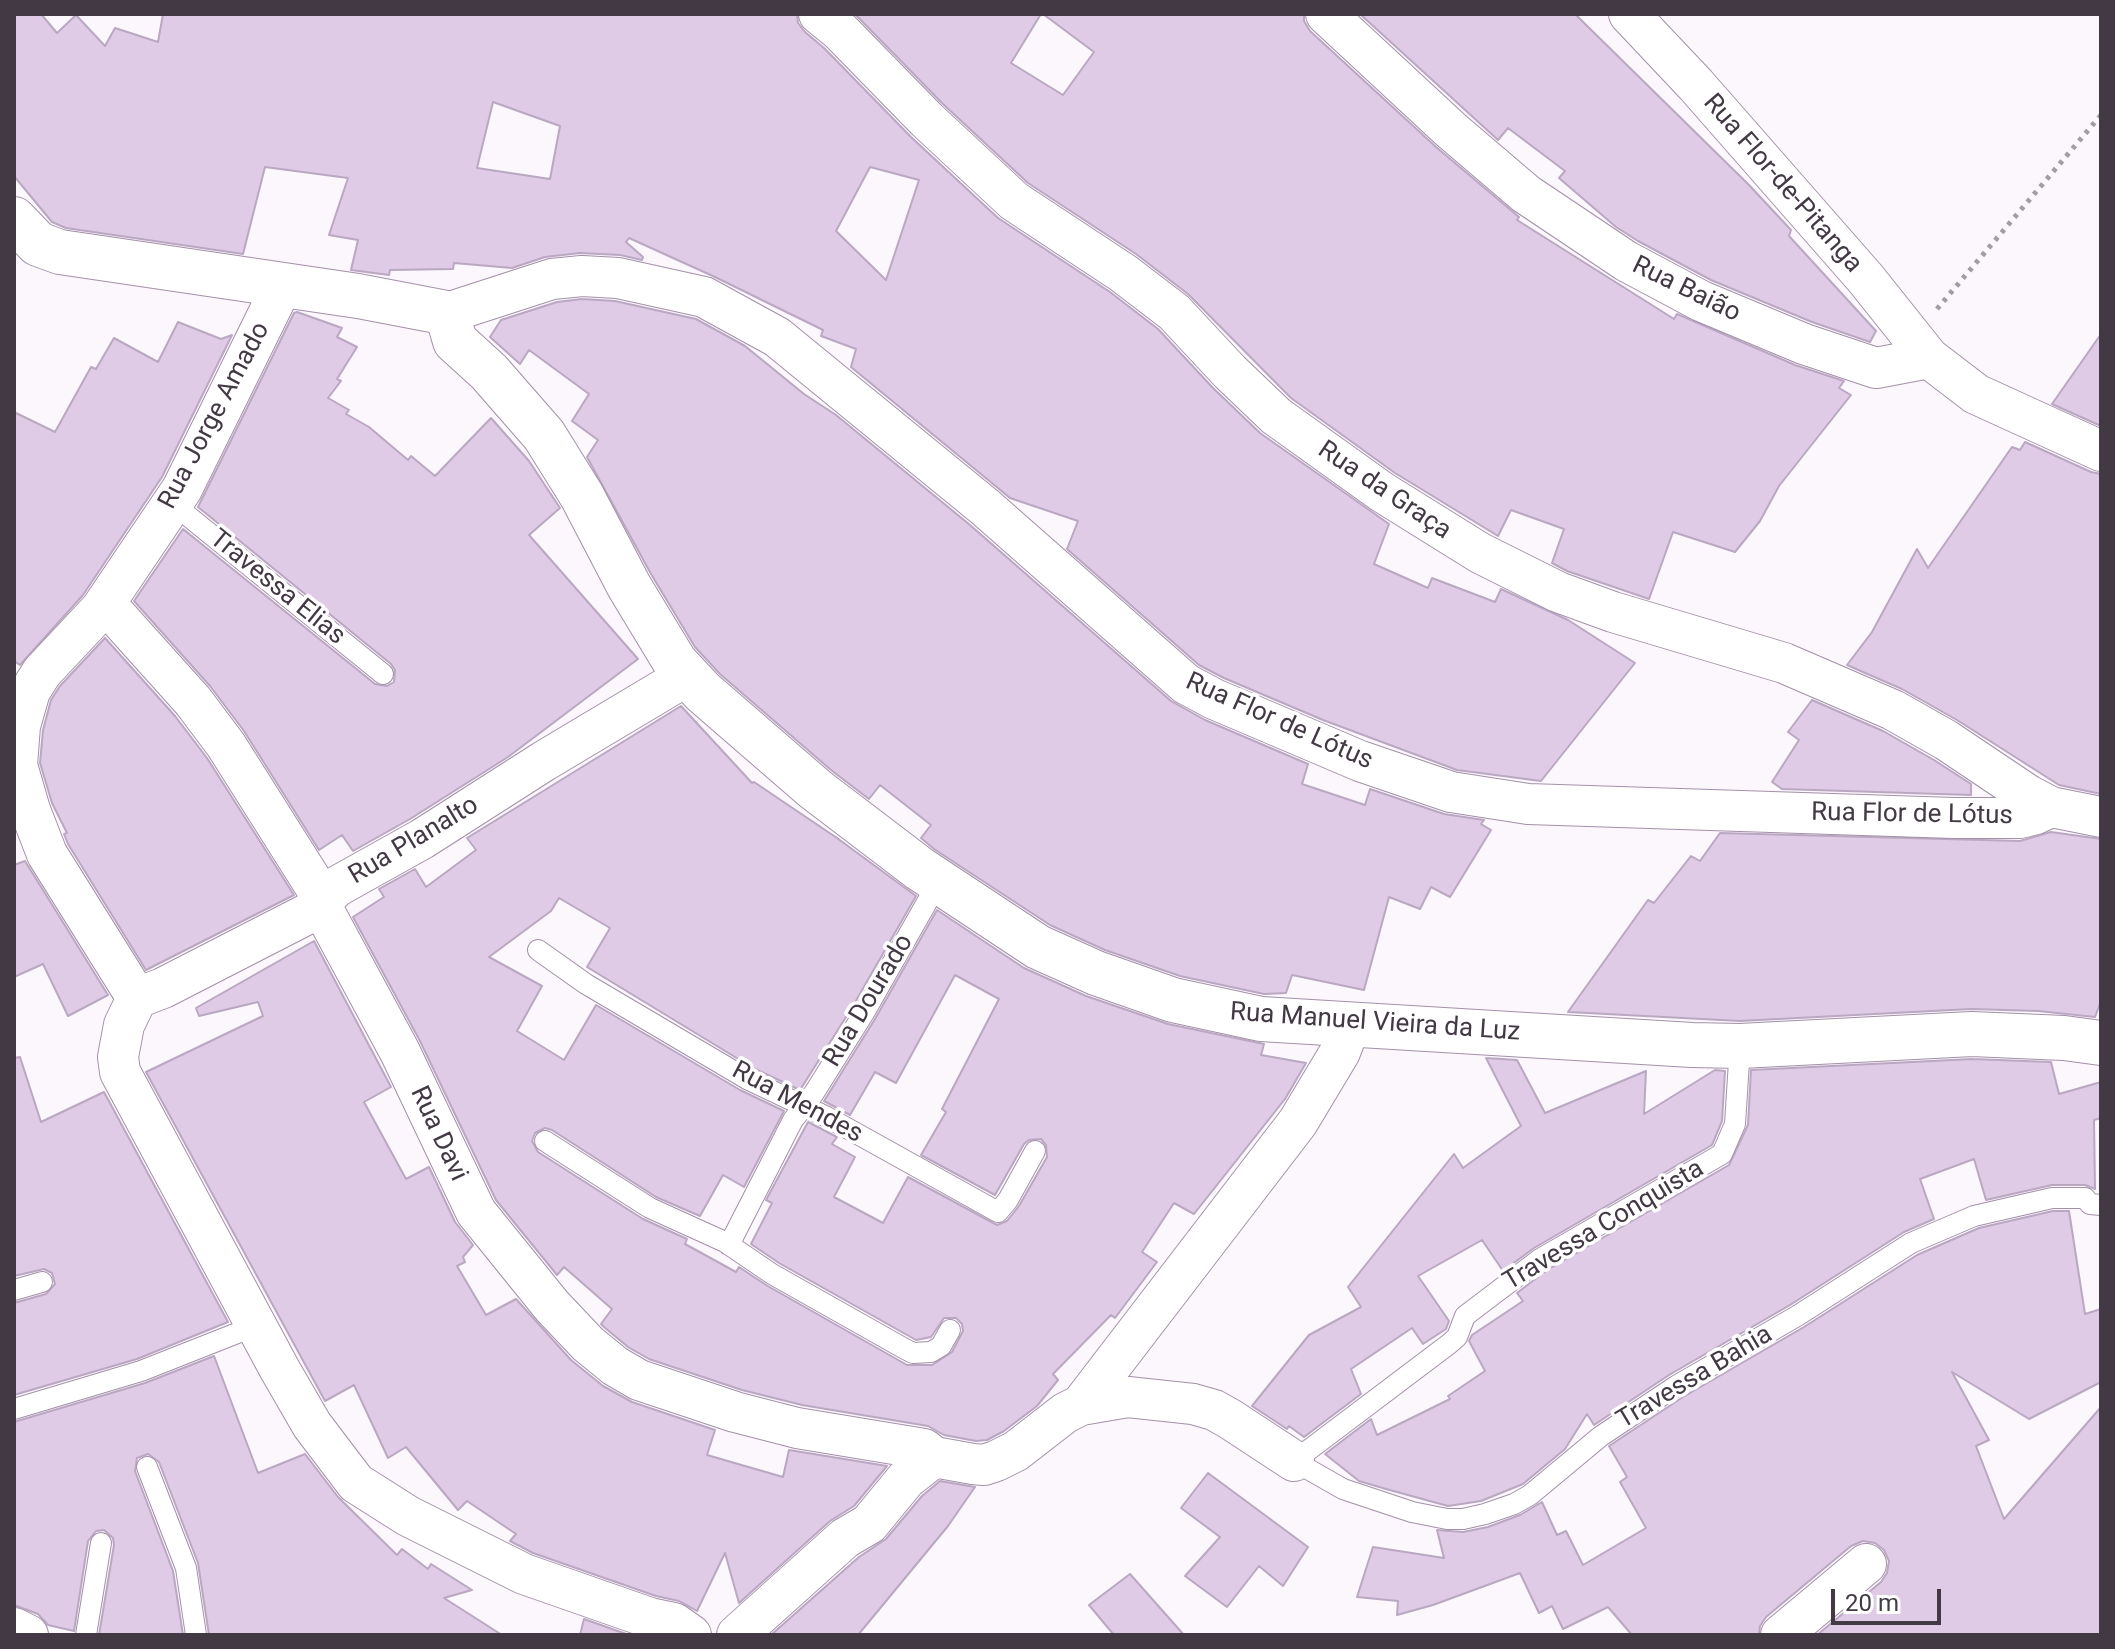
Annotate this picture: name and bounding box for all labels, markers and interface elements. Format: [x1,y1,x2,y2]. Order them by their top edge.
street label: Rua Flor-de-Pitanga [1696,88,1868,280]
street label: Rua Baião [1627,250,1745,330]
street label: Rua Jorge Amado [153,317,277,515]
street label: Rua da Graça [1311,435,1457,547]
street label: Travessa Elias [203,524,351,652]
street label: Rua Flor de Lótus [1181,667,1377,777]
street label: Rua Planalto [344,790,484,892]
street label: Rua Flor de Lótus [1811,798,2013,832]
street label: Rua Dourado [817,929,921,1073]
street label: Rua Manuel Vieira da Luz [1229,997,1521,1049]
street label: Rua Mendes [726,1056,868,1150]
street label: Rua Davi [403,1082,473,1186]
street label: Travessa Conquista [1498,1154,1710,1298]
street label: Travessa Bahia [1612,1319,1778,1437]
scale bar [1835,1573,1945,1623]
text: 20 m [1845,1589,1899,1617]

